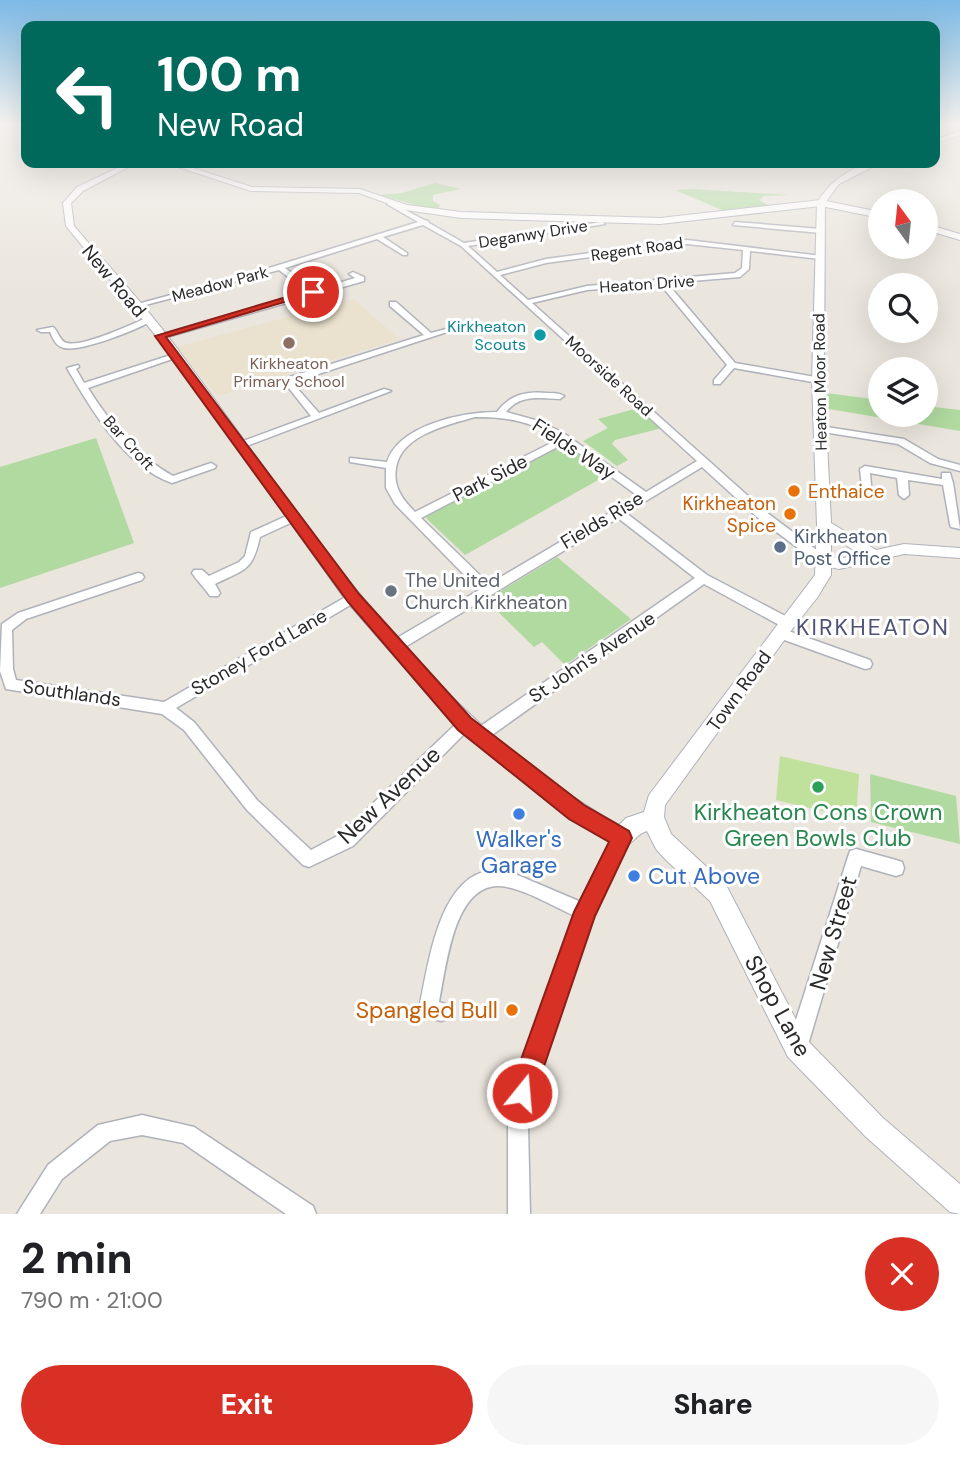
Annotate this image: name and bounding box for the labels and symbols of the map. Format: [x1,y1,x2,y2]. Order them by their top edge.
north arrow [868,189,938,259]
street label: Deganwy Drive [477,215,589,253]
street label: Regent Road [590,232,684,266]
street label: New Road [76,240,152,322]
street label: Meadow Park [170,261,270,307]
pin [283,262,343,322]
street label: Heaton Drive [599,270,695,298]
street label: Heaton Moor Road [808,313,832,451]
place label: Kirkheaton Scouts [447,316,526,355]
marker: Kirkheaton Scouts [532,327,548,343]
street label: Moorside Road [561,331,657,421]
marker: Kirkheaton Primary School [281,335,297,351]
place label: Kirkheaton Primary School [233,353,345,392]
street label: Bar Croft [99,411,159,475]
street label: Fields Way [528,413,621,485]
street label: Park Side [448,449,532,507]
place label: Enthaice [808,479,885,504]
marker: Enthaice [786,483,802,499]
street label: Fields Rise [556,485,648,555]
place label: Kirkheaton Spice [683,491,776,538]
marker: Kirkheaton Spice [782,506,798,522]
place label: Kirkheaton Post Office [794,524,891,571]
marker: Kirkheaton Post Office [772,539,788,555]
place label: The United Church Kirkheaton [405,568,567,615]
marker: The United Church Kirkheaton [383,583,399,599]
street label: Stoney Ford Lane [186,603,332,701]
street label: St John's Avenue [524,605,660,709]
district label: KIRKHEATON [796,612,950,642]
street label: Town Road [701,645,777,737]
street label: Southlands [21,674,123,712]
street label: New Avenue [331,740,447,850]
marker: Kirkheaton Cons Crown Green Bowls Club [810,779,826,795]
place label: Kirkheaton Cons Crown Green Bowls Club [694,797,942,853]
marker: Walker's Garage [511,806,527,822]
place label: Walker's Garage [476,824,562,880]
place label: Cut Above [648,861,760,891]
marker: Cut Above [626,868,642,884]
street label: New Street [802,872,864,994]
street label: Shop Lane [738,950,818,1062]
place label: Spangled Bull [356,995,498,1025]
marker: Spangled Bull [504,1002,520,1018]
position arrow [485,1056,559,1130]

